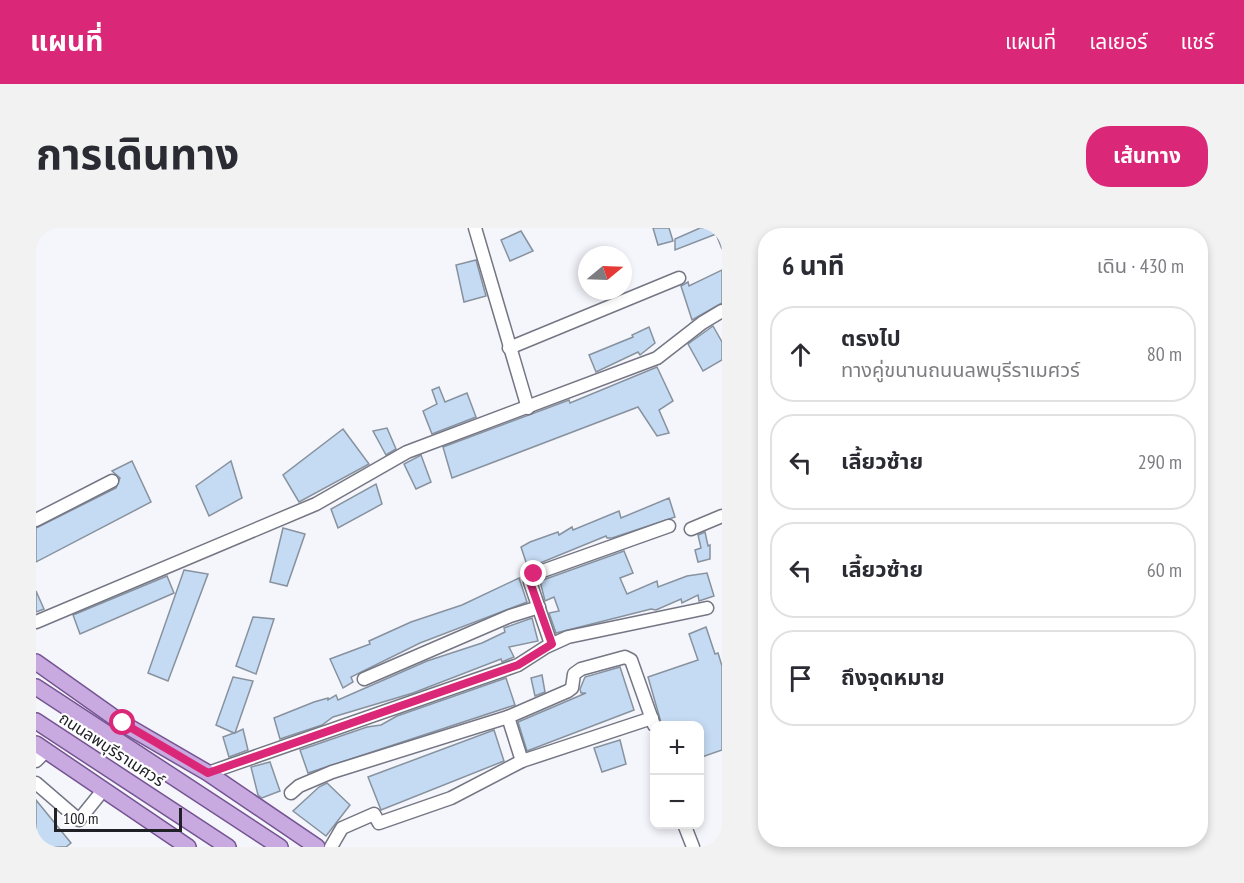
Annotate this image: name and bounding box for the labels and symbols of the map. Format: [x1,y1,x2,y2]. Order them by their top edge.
north arrow [578,246,632,300]
route end [520,560,546,586]
street label: ถนนลพบุรีราเมศวร์ [56,708,169,791]
route start [109,709,135,735]
scale bar [54,805,182,832]

